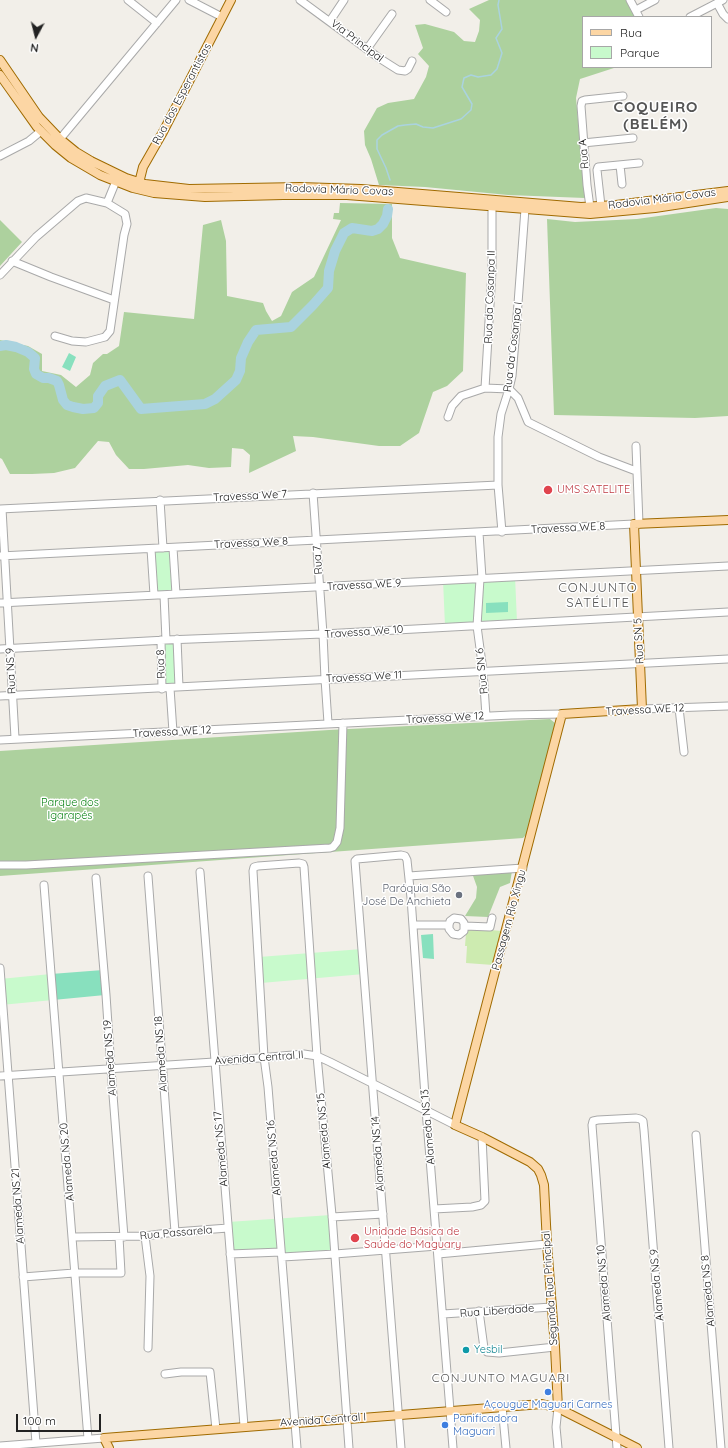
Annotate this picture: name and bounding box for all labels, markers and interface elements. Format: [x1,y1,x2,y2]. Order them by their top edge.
north arrow [16,16,56,56]
legend [582,16,712,68]
street label: Via Principal [328,17,386,65]
text: Rua [620,25,642,40]
text: N [30,40,39,55]
street label: Rua dos Esperantistas [150,41,214,147]
text: Parque [620,45,660,60]
district label: COQUEIRO (BELÉM) [614,98,698,133]
street label: Rua A [576,138,592,170]
street label: Rodovia Mário Covas [285,182,393,198]
street label: Rodovia Mário Covas [607,186,717,212]
street label: Rua da Cosanpa II [482,250,498,344]
street label: Rua da Cosanpa I [501,301,525,393]
place label: UMS SATELITE [557,483,630,497]
marker: UMS SATELITE [542,484,554,496]
street label: Travessa We 7 [213,487,287,505]
street label: Travessa WE 8 [530,519,606,537]
street label: Travessa We 8 [214,534,288,552]
street label: Rua 7 [310,545,326,575]
street label: Travessa WE 9 [326,576,402,594]
district label: CONJUNTO SATÉLITE [558,580,638,611]
street label: Rua SN 5 [631,617,647,665]
street label: Travessa We 10 [324,623,404,641]
street label: Rua NS 9 [3,647,19,695]
street label: Rua SN 6 [473,647,491,695]
street label: Rua 8 [154,649,168,679]
street label: Travessa We 11 [325,668,403,686]
street label: Travessa WE 12 [605,701,685,719]
street label: Travessa We 12 [405,709,485,727]
street label: Travessa WE 12 [132,723,212,741]
park label: Parque dos Igarapés [41,796,99,822]
street label: Passagem Rio Xingu [489,868,529,972]
place label: Paróquia São José De Anchieta [362,882,451,908]
marker: Paróquia São José De Anchieta [454,890,464,900]
street label: Alameda NS 18 [152,1016,170,1092]
street label: Alameda NS 19 [101,1019,119,1097]
street label: Avenida Central II [214,1048,304,1068]
street label: Alameda NS 13 [418,1089,438,1165]
street label: Alameda NS 15 [314,1092,334,1170]
street label: Alameda NS 17 [211,1111,231,1187]
street label: Alameda NS 14 [369,1116,387,1192]
street label: Alameda NS 16 [264,1120,284,1196]
street label: Alameda NS 20 [57,1122,77,1202]
street label: Alameda NS 21 [9,1168,27,1244]
street label: Rua Passarela [139,1223,213,1243]
place label: Unidade Básica de Saúde do Maguary [364,1225,461,1251]
street label: Segunda Rua Principal [539,1230,561,1346]
marker: Unidade Básica de Saúde do Maguary [349,1232,361,1244]
street label: Alameda NS 10 [594,1244,614,1322]
street label: Alameda NS 9 [647,1248,667,1322]
street label: Alameda NS 8 [698,1255,718,1327]
street label: Rua Liberdade [459,1302,535,1320]
place label: Yesbil [474,1343,503,1357]
marker: Yesbil [461,1345,471,1355]
district label: CONJUNTO MAGUARI [432,1371,570,1385]
marker: Açougue Maguari Carnes [543,1387,553,1397]
place label: Açougue Maguari Carnes [484,1398,612,1412]
scale bar [18,1406,103,1432]
street label: Avenida Central I [279,1410,367,1430]
place label: Panificadora Maguari [453,1412,518,1438]
text: 100 m [23,1413,56,1428]
marker: Panificadora Maguari [440,1420,450,1430]

